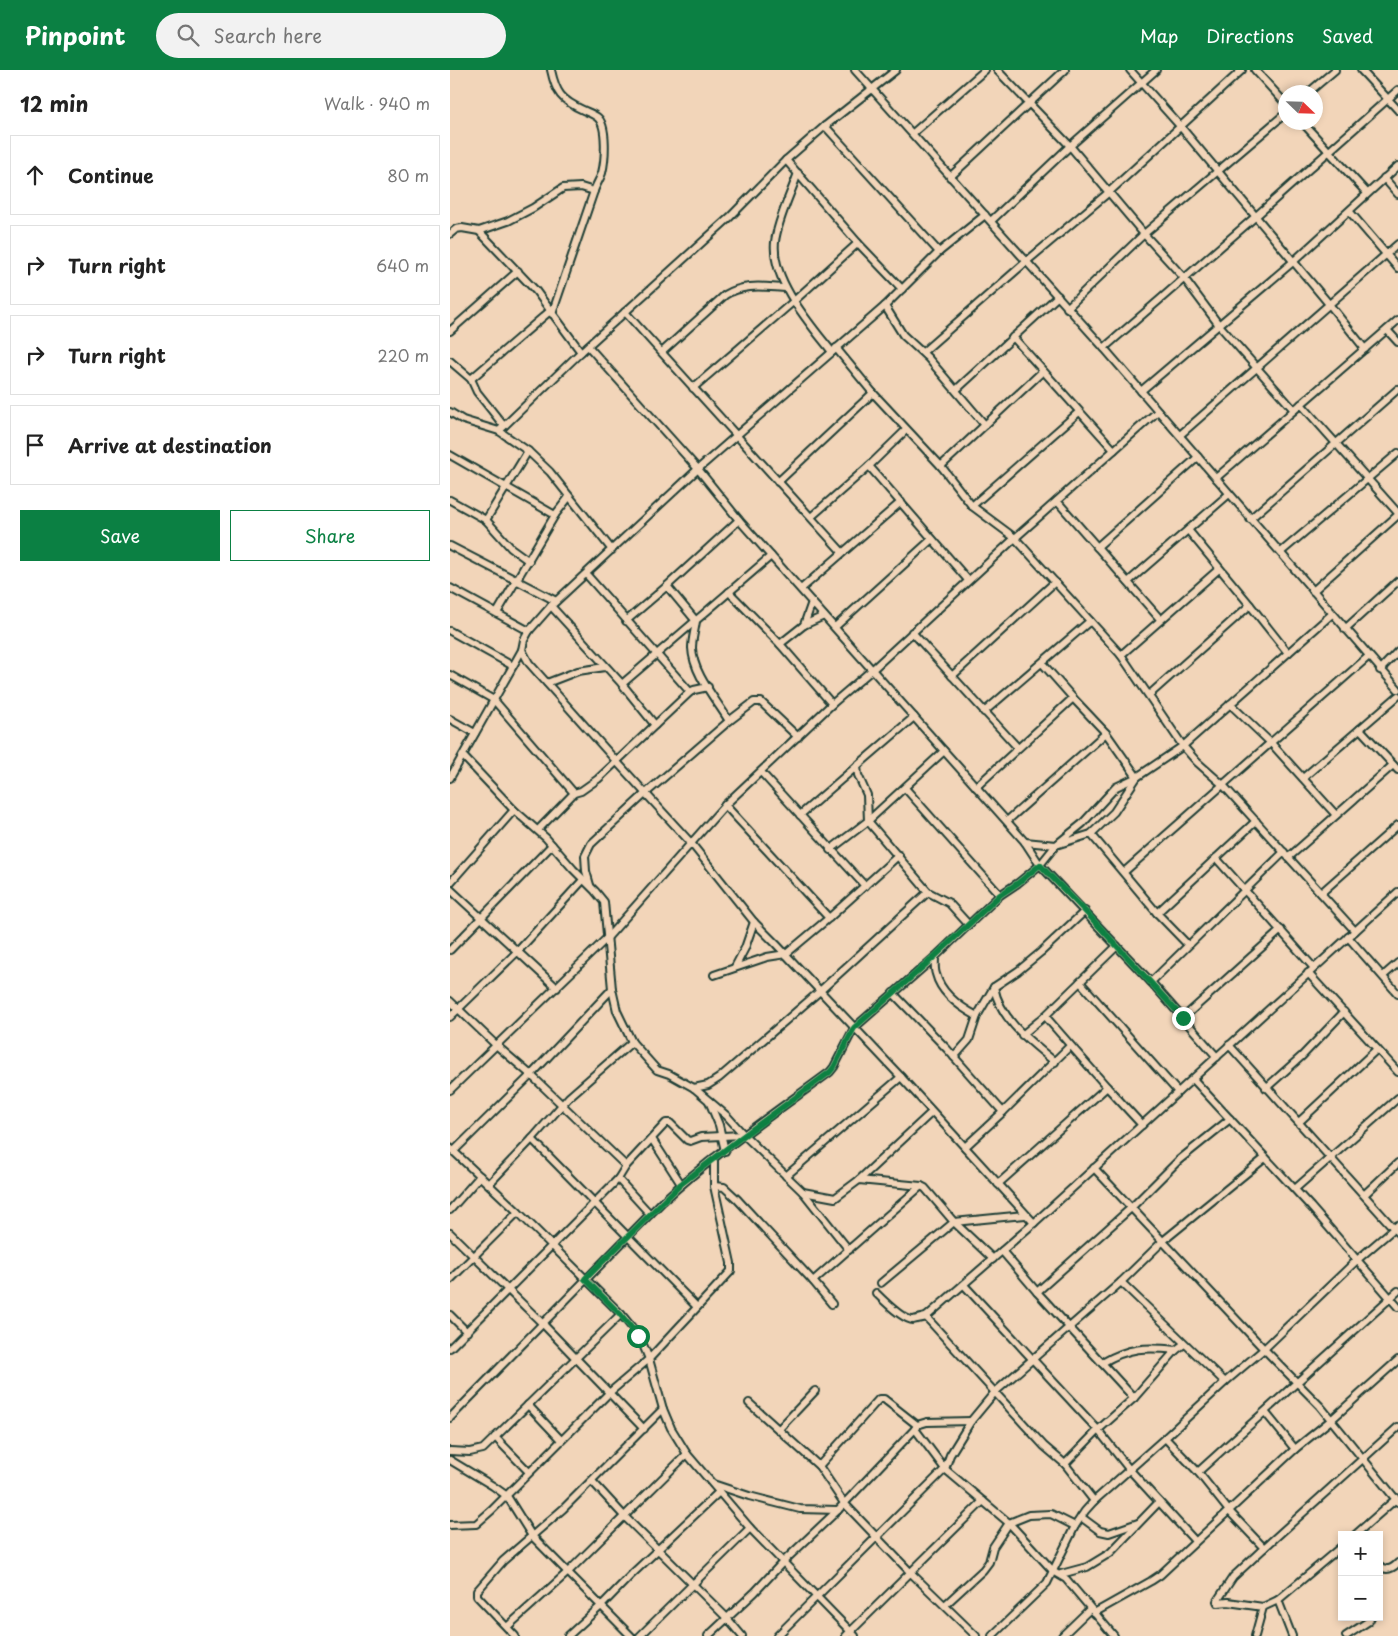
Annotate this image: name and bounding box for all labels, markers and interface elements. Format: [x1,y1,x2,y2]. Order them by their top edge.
search box [156,13,506,58]
text: Pinpoint [25,17,126,53]
icon: search [174,21,202,49]
text: Search here [214,21,322,49]
text: Map [1140,22,1178,49]
text: Directions [1206,22,1294,49]
text: Saved [1322,22,1373,49]
north arrow [1278,85,1323,130]
text: 12 min [20,87,89,119]
text: Walk · 940 m [324,91,430,115]
icon: ahead [21,161,49,189]
text: Continue [68,161,154,189]
text: 80 m [387,163,429,187]
icon: right [21,251,49,279]
text: Turn right [68,251,166,279]
text: 640 m [376,253,429,277]
icon: right [21,341,49,369]
text: Turn right [68,341,166,369]
text: 220 m [378,343,429,367]
icon: arrive [21,431,49,459]
text: Arrive at destination [68,431,272,459]
button: Save [20,510,220,561]
button: Share [230,510,430,561]
route end [1172,1007,1195,1030]
route start [627,1325,650,1348]
map controls [1338,1531,1383,1621]
button: + [1338,1531,1383,1576]
button: − [1338,1576,1383,1621]

